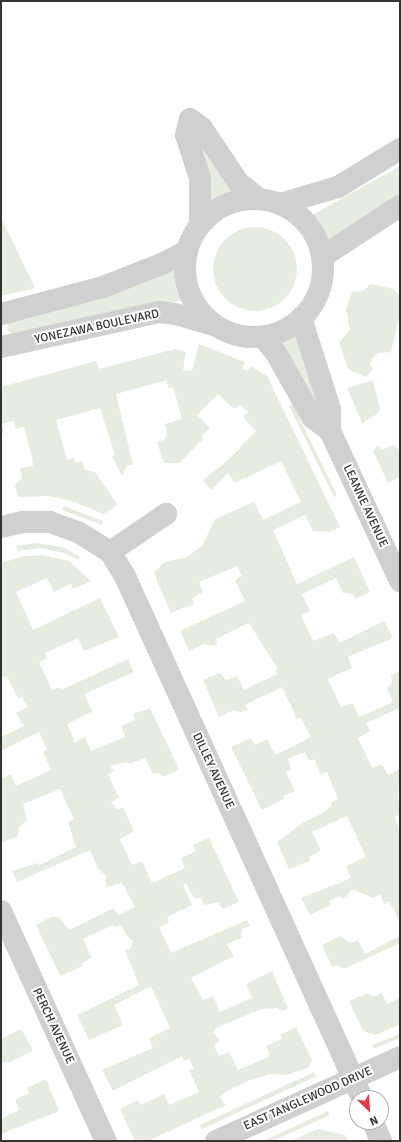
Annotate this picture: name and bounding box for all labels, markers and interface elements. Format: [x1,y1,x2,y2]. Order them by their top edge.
street label: YONEZAWA BOULEVARD [33,307,161,347]
street label: LEANNE AVENUE [340,462,390,550]
street label: DILLEY AVENUE [189,731,237,811]
street label: PERCH AVENUE [29,986,77,1066]
street label: EAST TANGLEWOOD DRIVE [242,1064,374,1134]
north arrow [349,1090,389,1130]

